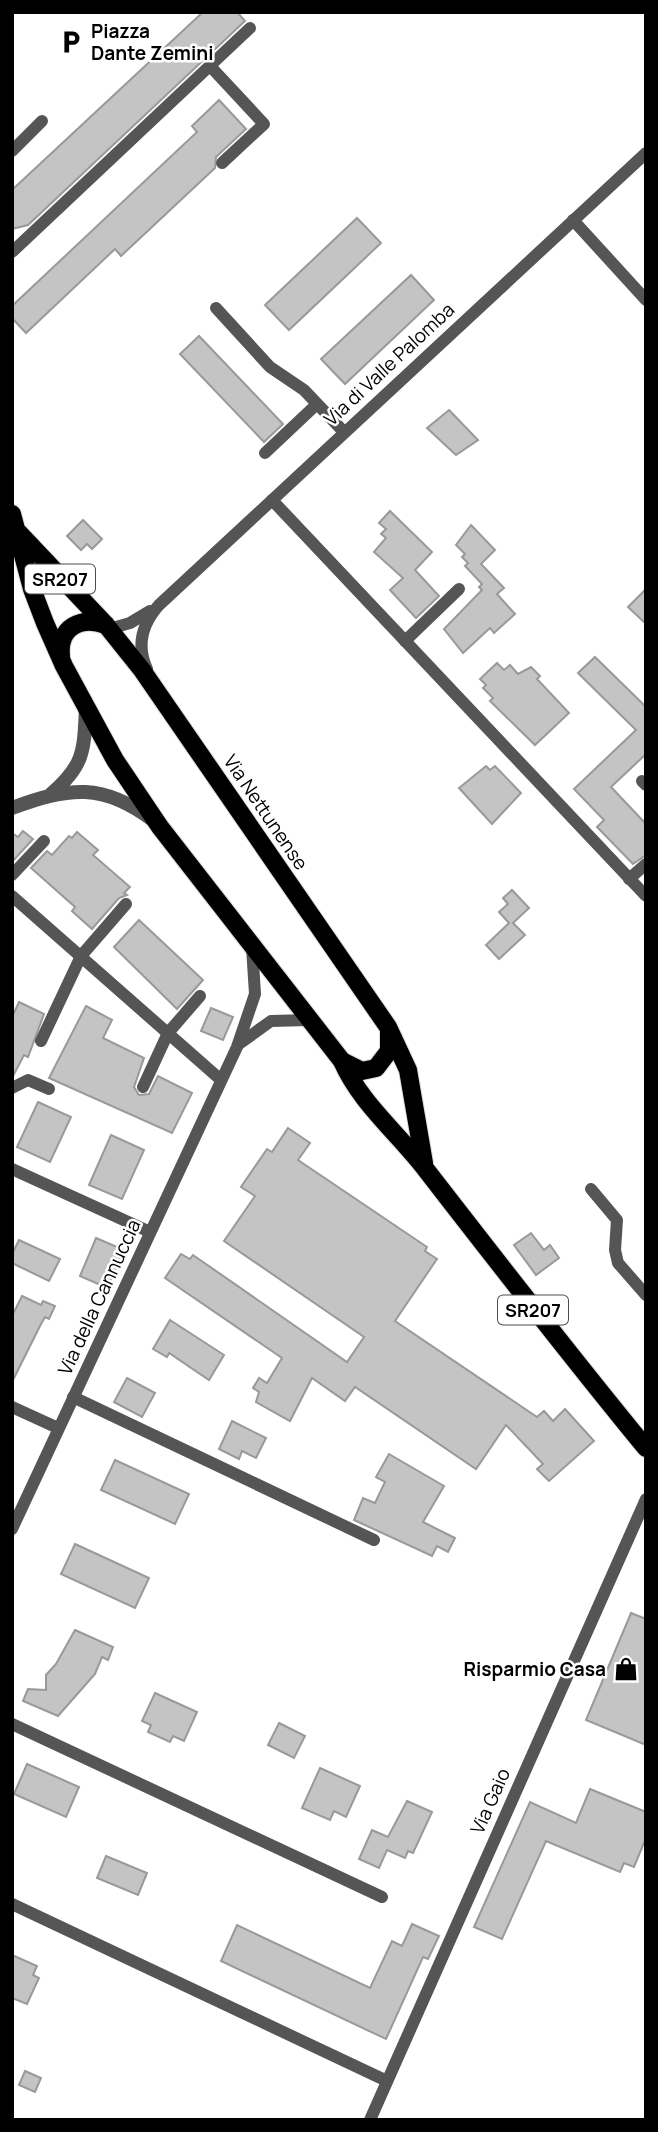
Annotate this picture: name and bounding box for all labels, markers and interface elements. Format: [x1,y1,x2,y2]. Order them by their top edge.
place label: Piazza Dante Zemini [91,18,213,66]
parking icon: Piazza Dante Zemini [57,28,85,56]
street label: Via di Valle Palomba [318,297,460,431]
road number: SR207 [25,564,95,594]
street label: Via Nettunense [218,749,314,875]
street label: Via della Cannuccia [52,1215,146,1379]
road number: SR207 [498,1296,568,1324]
shop icon: Risparmio Casa [612,1655,640,1683]
place label: Risparmio Casa [463,1656,606,1682]
street label: Via Gaio [464,1764,516,1838]

